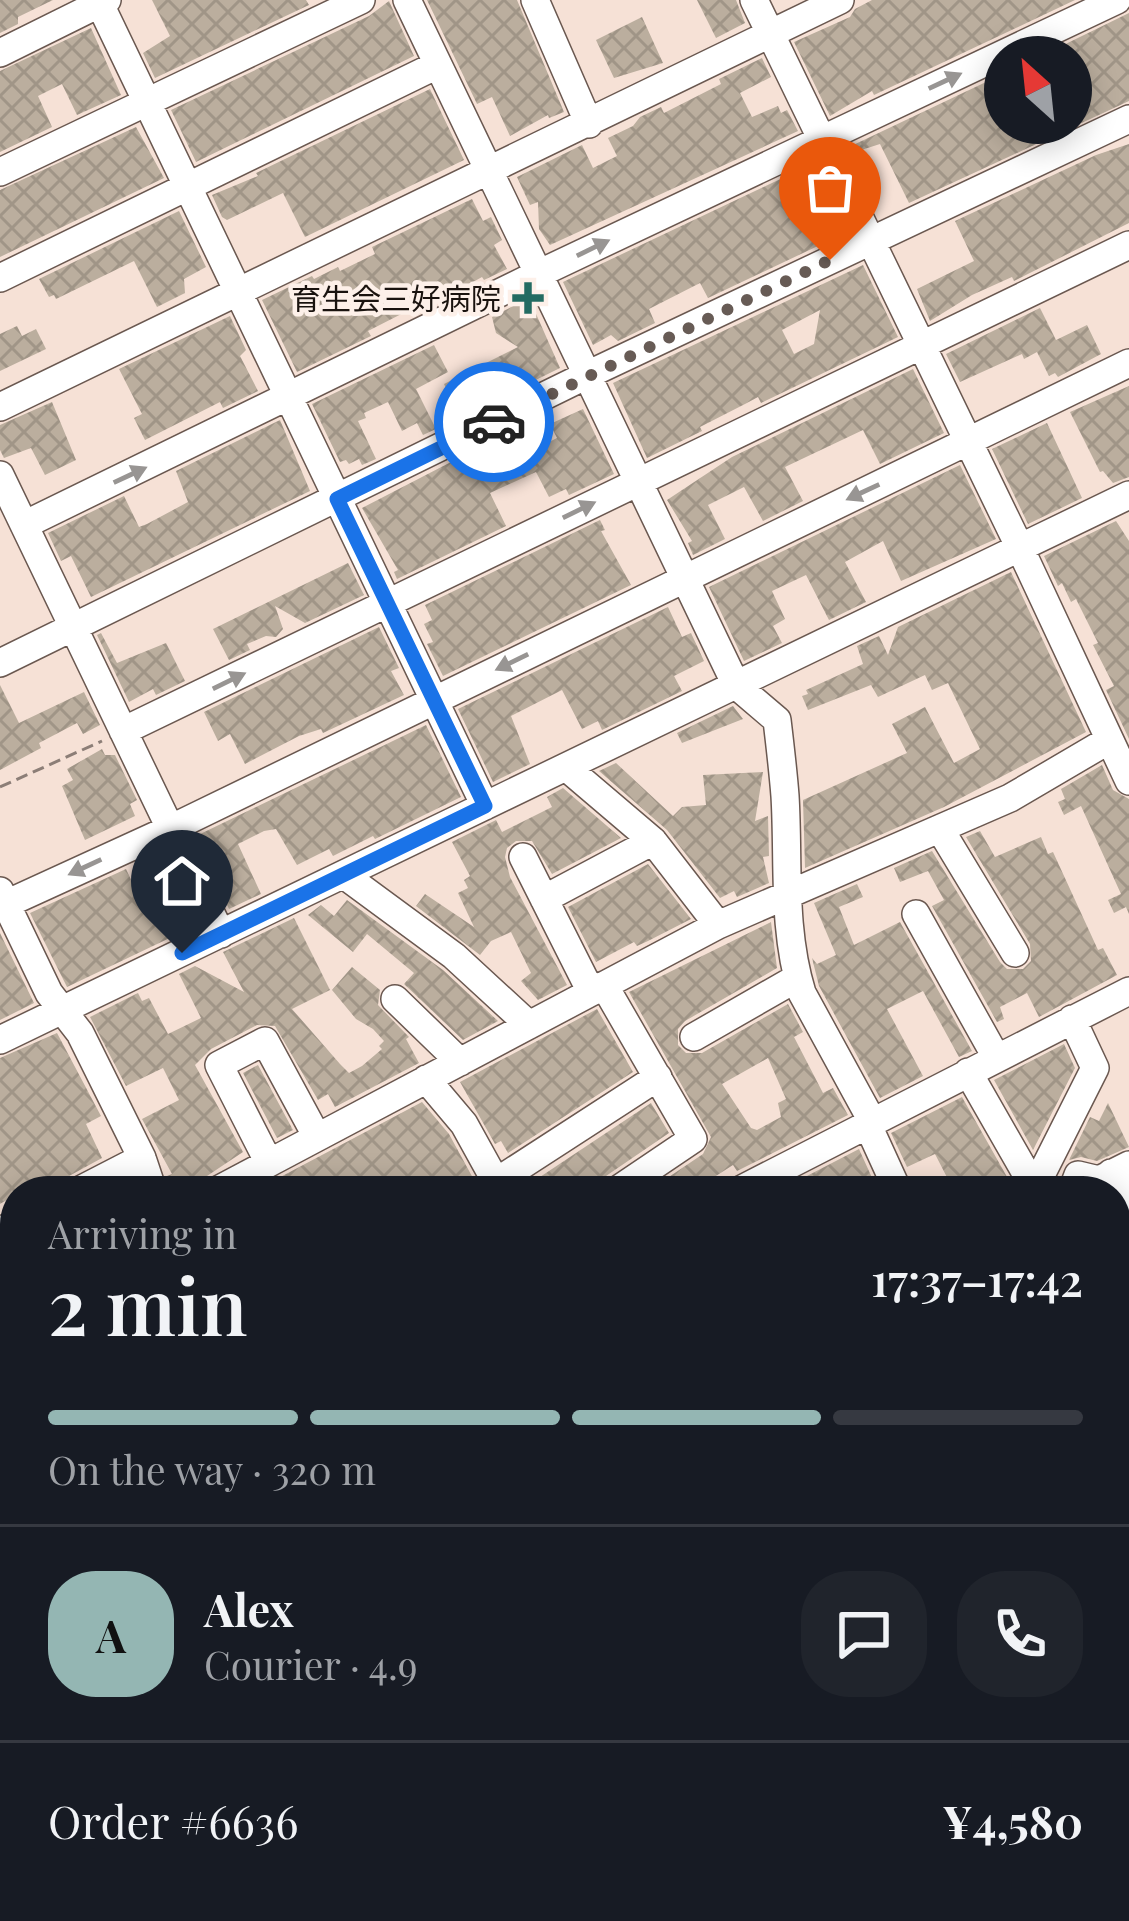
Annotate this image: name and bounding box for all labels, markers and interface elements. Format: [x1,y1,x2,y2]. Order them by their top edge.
north arrow [984,36,1092,144]
map controls [984,36,1092,144]
one-way arrow [928,71,963,91]
pin [779,137,881,260]
icon: bag [797,155,863,221]
one-way arrow [576,238,611,258]
place label: 育生会三好病院 [291,278,501,318]
marker: 育生会三好病院 [512,282,544,314]
courier [434,362,554,482]
icon: car [461,389,527,455]
one-way arrow [113,465,148,485]
one-way arrow [845,482,880,502]
one-way arrow [562,500,597,520]
one-way arrow [494,652,529,672]
one-way arrow [212,671,247,691]
pin [131,830,233,953]
icon: home [149,848,215,914]
one-way arrow [67,858,102,878]
text: Arriving in [48,1207,237,1259]
text: 17:37–17:42 [871,1248,1083,1308]
text: 2 min [48,1252,247,1356]
text: On the way · 320 m [48,1443,376,1495]
button: chat [801,1571,927,1697]
button: phone [957,1571,1083,1697]
text: Alex [204,1578,294,1638]
text: A [96,1604,126,1664]
text: Courier · 4.9 [204,1638,418,1690]
text: Order #6636 [48,1790,298,1850]
text: ¥4,580 [942,1790,1083,1850]

